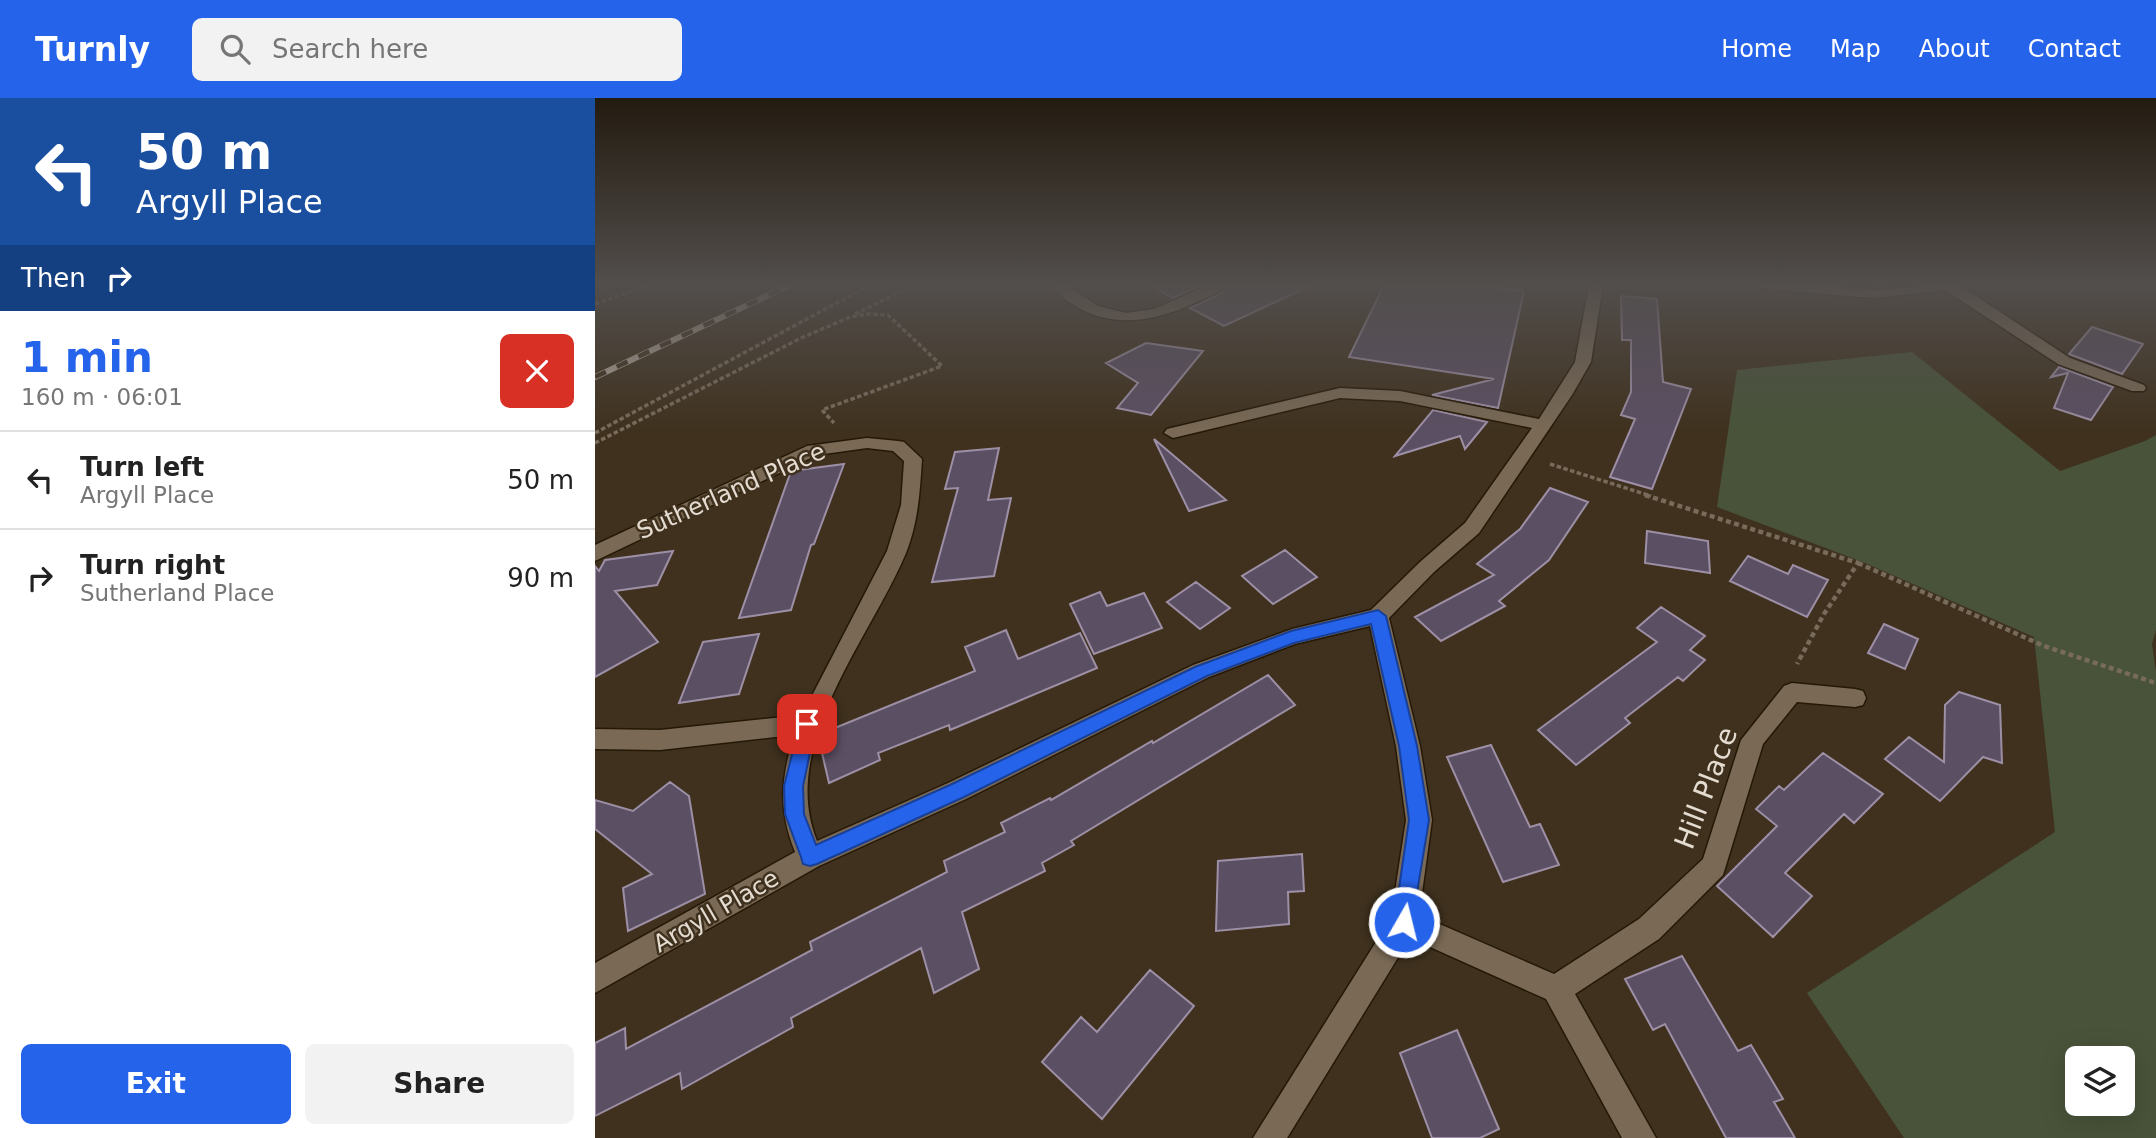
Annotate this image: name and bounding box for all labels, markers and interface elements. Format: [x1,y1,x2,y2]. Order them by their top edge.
search box [192,18,682,81]
text: Turnly [35,30,150,69]
icon: search [216,30,254,68]
text: Search here [272,34,428,64]
text: Home [1721,35,1792,63]
text: Map [1830,35,1881,63]
text: About [1919,35,1990,63]
text: Contact [2028,35,2121,63]
text: 50 m [136,124,272,181]
icon: left [21,126,112,217]
text: Argyll Place [136,183,323,221]
icon: right [100,259,138,297]
text: Then [21,263,86,293]
text: 1 min [21,333,153,382]
button: close [500,334,574,408]
text: 160 m · 06:01 [21,384,183,410]
street label: Sutherland Place [633,437,829,545]
text: Turn left [80,452,204,482]
icon: left [21,461,59,499]
text: 50 m [507,465,574,495]
text: Argyll Place [80,482,214,508]
text: Turn right [80,550,225,580]
icon: right [21,559,59,597]
text: 90 m [507,563,574,593]
text: Sutherland Place [80,580,275,606]
pin [777,694,837,754]
icon: arrive [788,705,826,743]
street label: Hill Place [1668,722,1744,854]
street label: Argyll Place [648,864,784,958]
position arrow [1367,885,1441,959]
button: Exit [21,1044,291,1124]
button: Share [305,1044,574,1124]
map controls [2065,1046,2135,1116]
button: layers [2065,1046,2135,1116]

